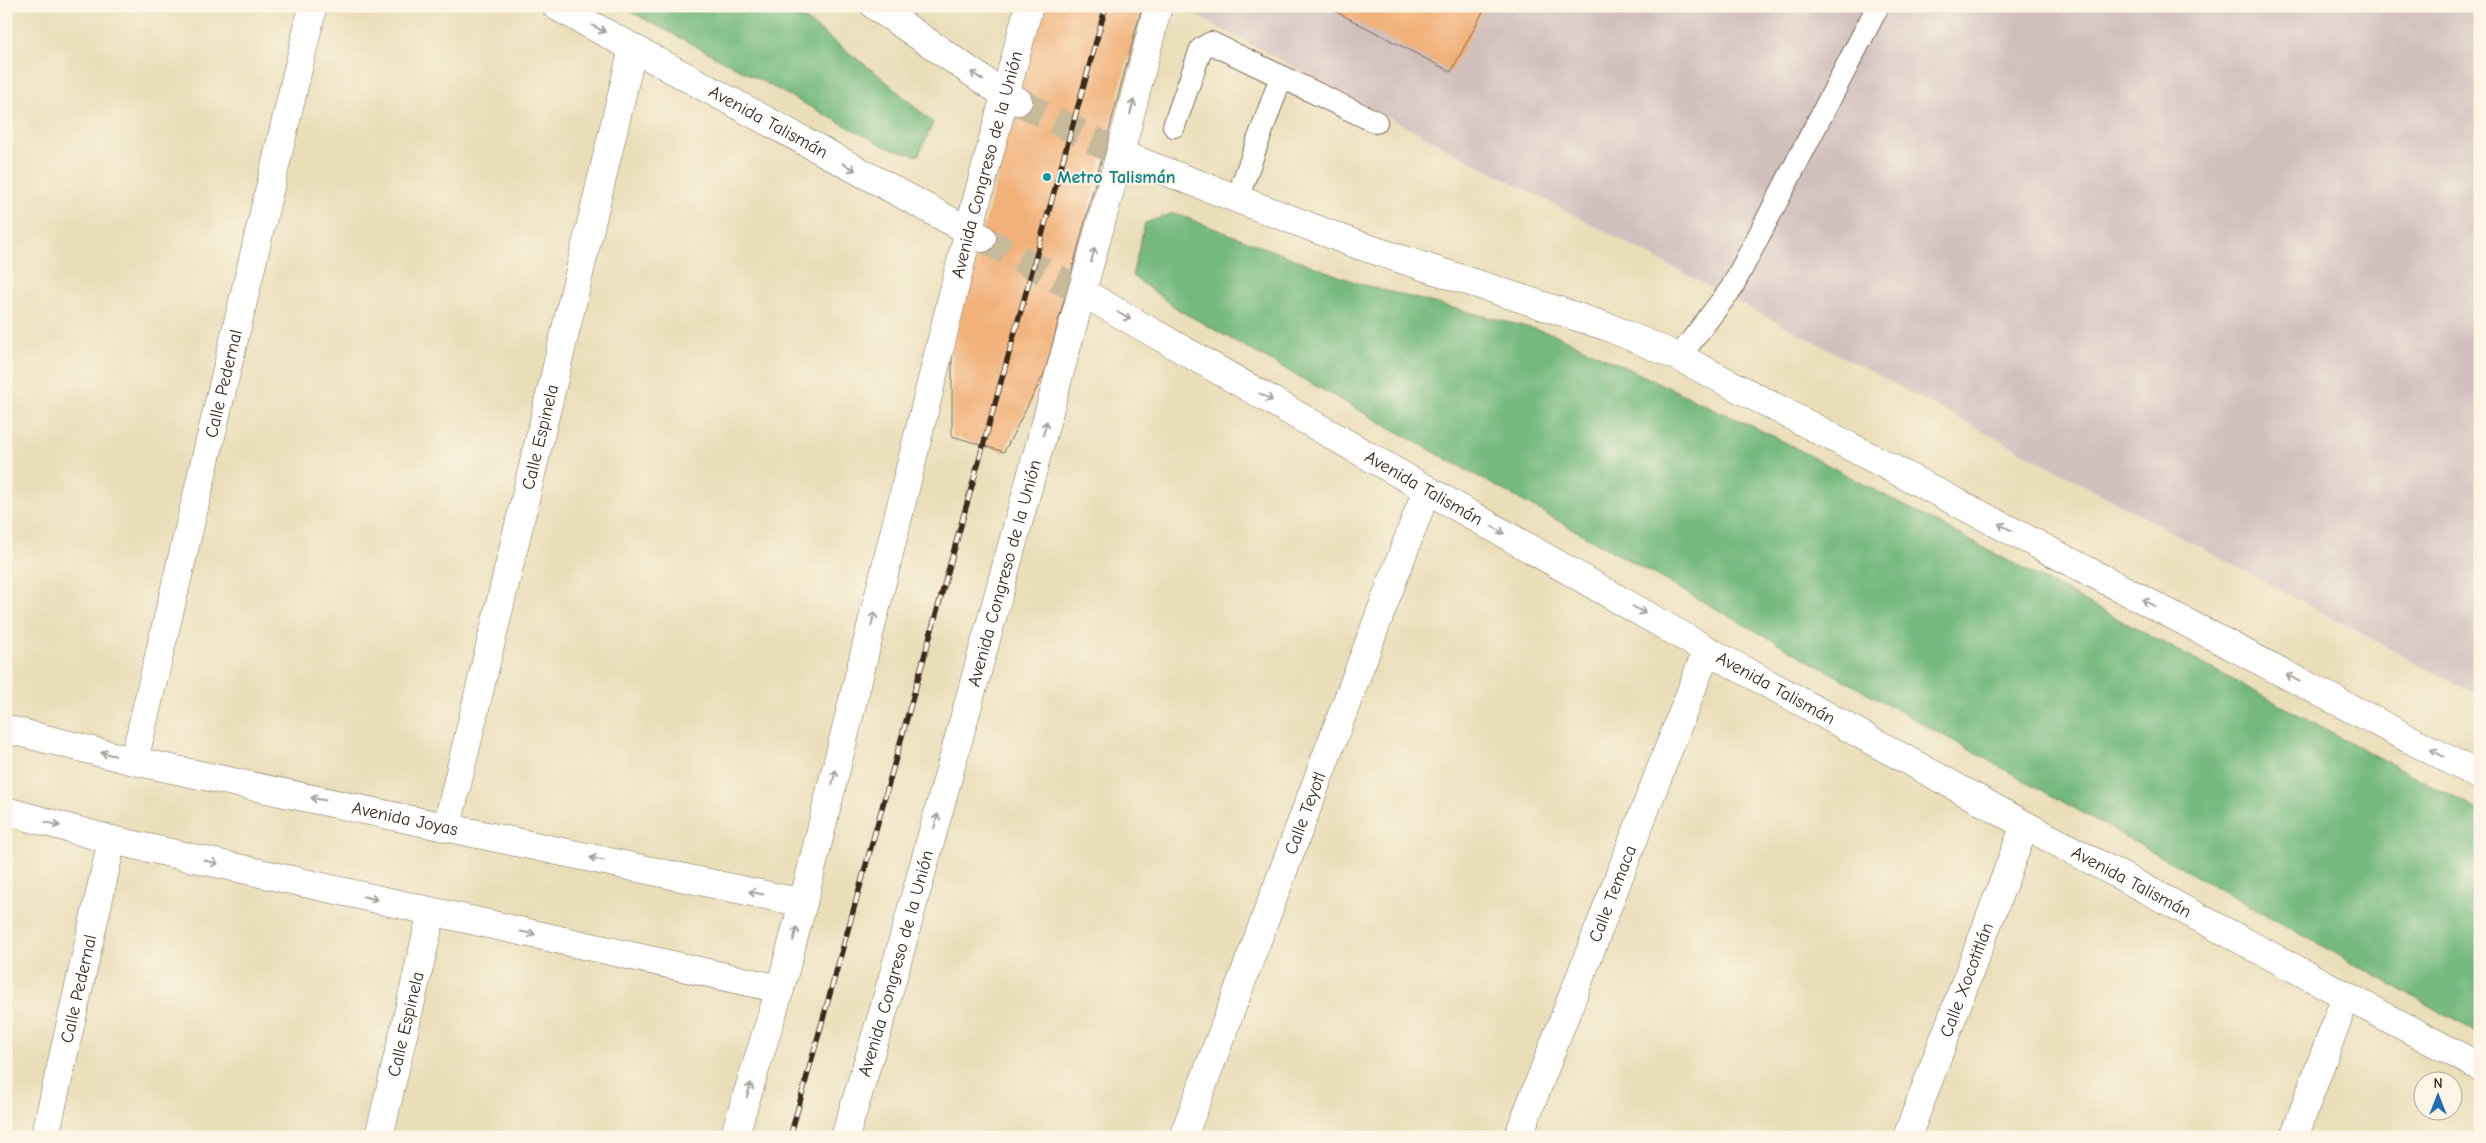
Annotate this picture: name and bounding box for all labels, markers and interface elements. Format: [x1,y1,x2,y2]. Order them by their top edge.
one-way arrow [592,25,606,35]
street label: Avenida Congreso de la Unión [947,49,1027,280]
one-way arrow [970,70,984,80]
street label: Avenida Talismán [705,81,832,163]
one-way arrow [1128,100,1137,116]
one-way arrow [841,163,856,172]
place label: Metro Talismán [1057,167,1176,188]
marker: Metro Talismán [1041,171,1053,183]
one-way arrow [1088,247,1098,263]
one-way arrow [1117,312,1131,322]
street label: Calle Pedernal [201,327,246,440]
street label: Calle Espinela [517,382,563,492]
one-way arrow [1258,392,1272,402]
one-way arrow [1040,421,1050,437]
street label: Avenida Talismán [1361,446,1487,530]
street label: Avenida Congreso de la Unión [963,457,1046,689]
one-way arrow [1997,522,2012,532]
one-way arrow [1490,525,1504,535]
one-way arrow [2141,598,2156,608]
one-way arrow [1631,606,1645,616]
one-way arrow [869,612,878,628]
street label: Avenida Talismán [1713,647,1839,729]
one-way arrow [2285,673,2300,683]
one-way arrow [2429,748,2444,758]
one-way arrow [100,749,116,758]
one-way arrow [830,769,840,785]
street label: Calle Teyotl [1280,769,1330,857]
one-way arrow [311,794,327,804]
street label: Avenida Joyas [350,797,460,840]
one-way arrow [932,813,941,829]
one-way arrow [45,820,61,829]
street label: Avenida Talismán [2068,841,2195,922]
street label: Calle Temaca [1584,842,1641,945]
street label: Avenida Congreso de la Unión [854,848,938,1079]
one-way arrow [589,854,605,863]
one-way arrow [203,858,219,867]
one-way arrow [748,888,764,897]
one-way arrow [361,894,377,903]
street label: Calle Xocotitlán [1935,920,1998,1040]
one-way arrow [791,927,800,943]
one-way arrow [520,929,536,938]
street label: Calle Pedernal [56,932,101,1045]
street label: Calle Espinela [383,969,428,1079]
north arrow [2414,1070,2464,1120]
text: N [2433,1075,2443,1092]
one-way arrow [744,1083,754,1099]

